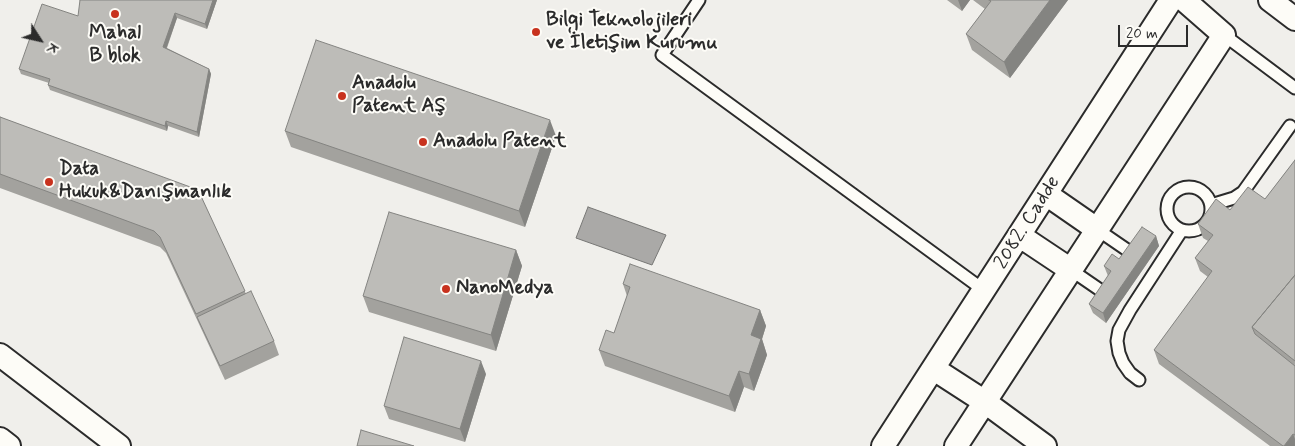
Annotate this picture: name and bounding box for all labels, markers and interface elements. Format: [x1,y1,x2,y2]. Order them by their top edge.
marker: Mahal B blok [109,8,121,20]
place label: Bilgi Teknolojileri ve İletişim Kurumu [546,9,718,56]
north arrow [15,15,65,65]
scale bar [1120,15,1190,47]
place label: Mahal B blok [89,22,141,69]
text: 20 m [1126,24,1158,44]
marker: Bilgi Teknolojileri ve İletişim Kurumu [530,26,542,38]
text: K [42,39,62,58]
place label: Anadolu Patent AŞ [352,72,446,119]
marker: Anadolu Patent AŞ [336,90,348,102]
place label: Anadolu Patent [433,130,566,154]
marker: Anadolu Patent [417,136,429,148]
place label: Data Hukuk&Danışmanlık [59,158,231,205]
street label: 2082. Cadde [990,172,1066,274]
marker: Data Hukuk&Danışmanlık [43,176,55,188]
place label: NanoMedya [456,277,554,301]
marker: NanoMedya [440,283,452,295]

